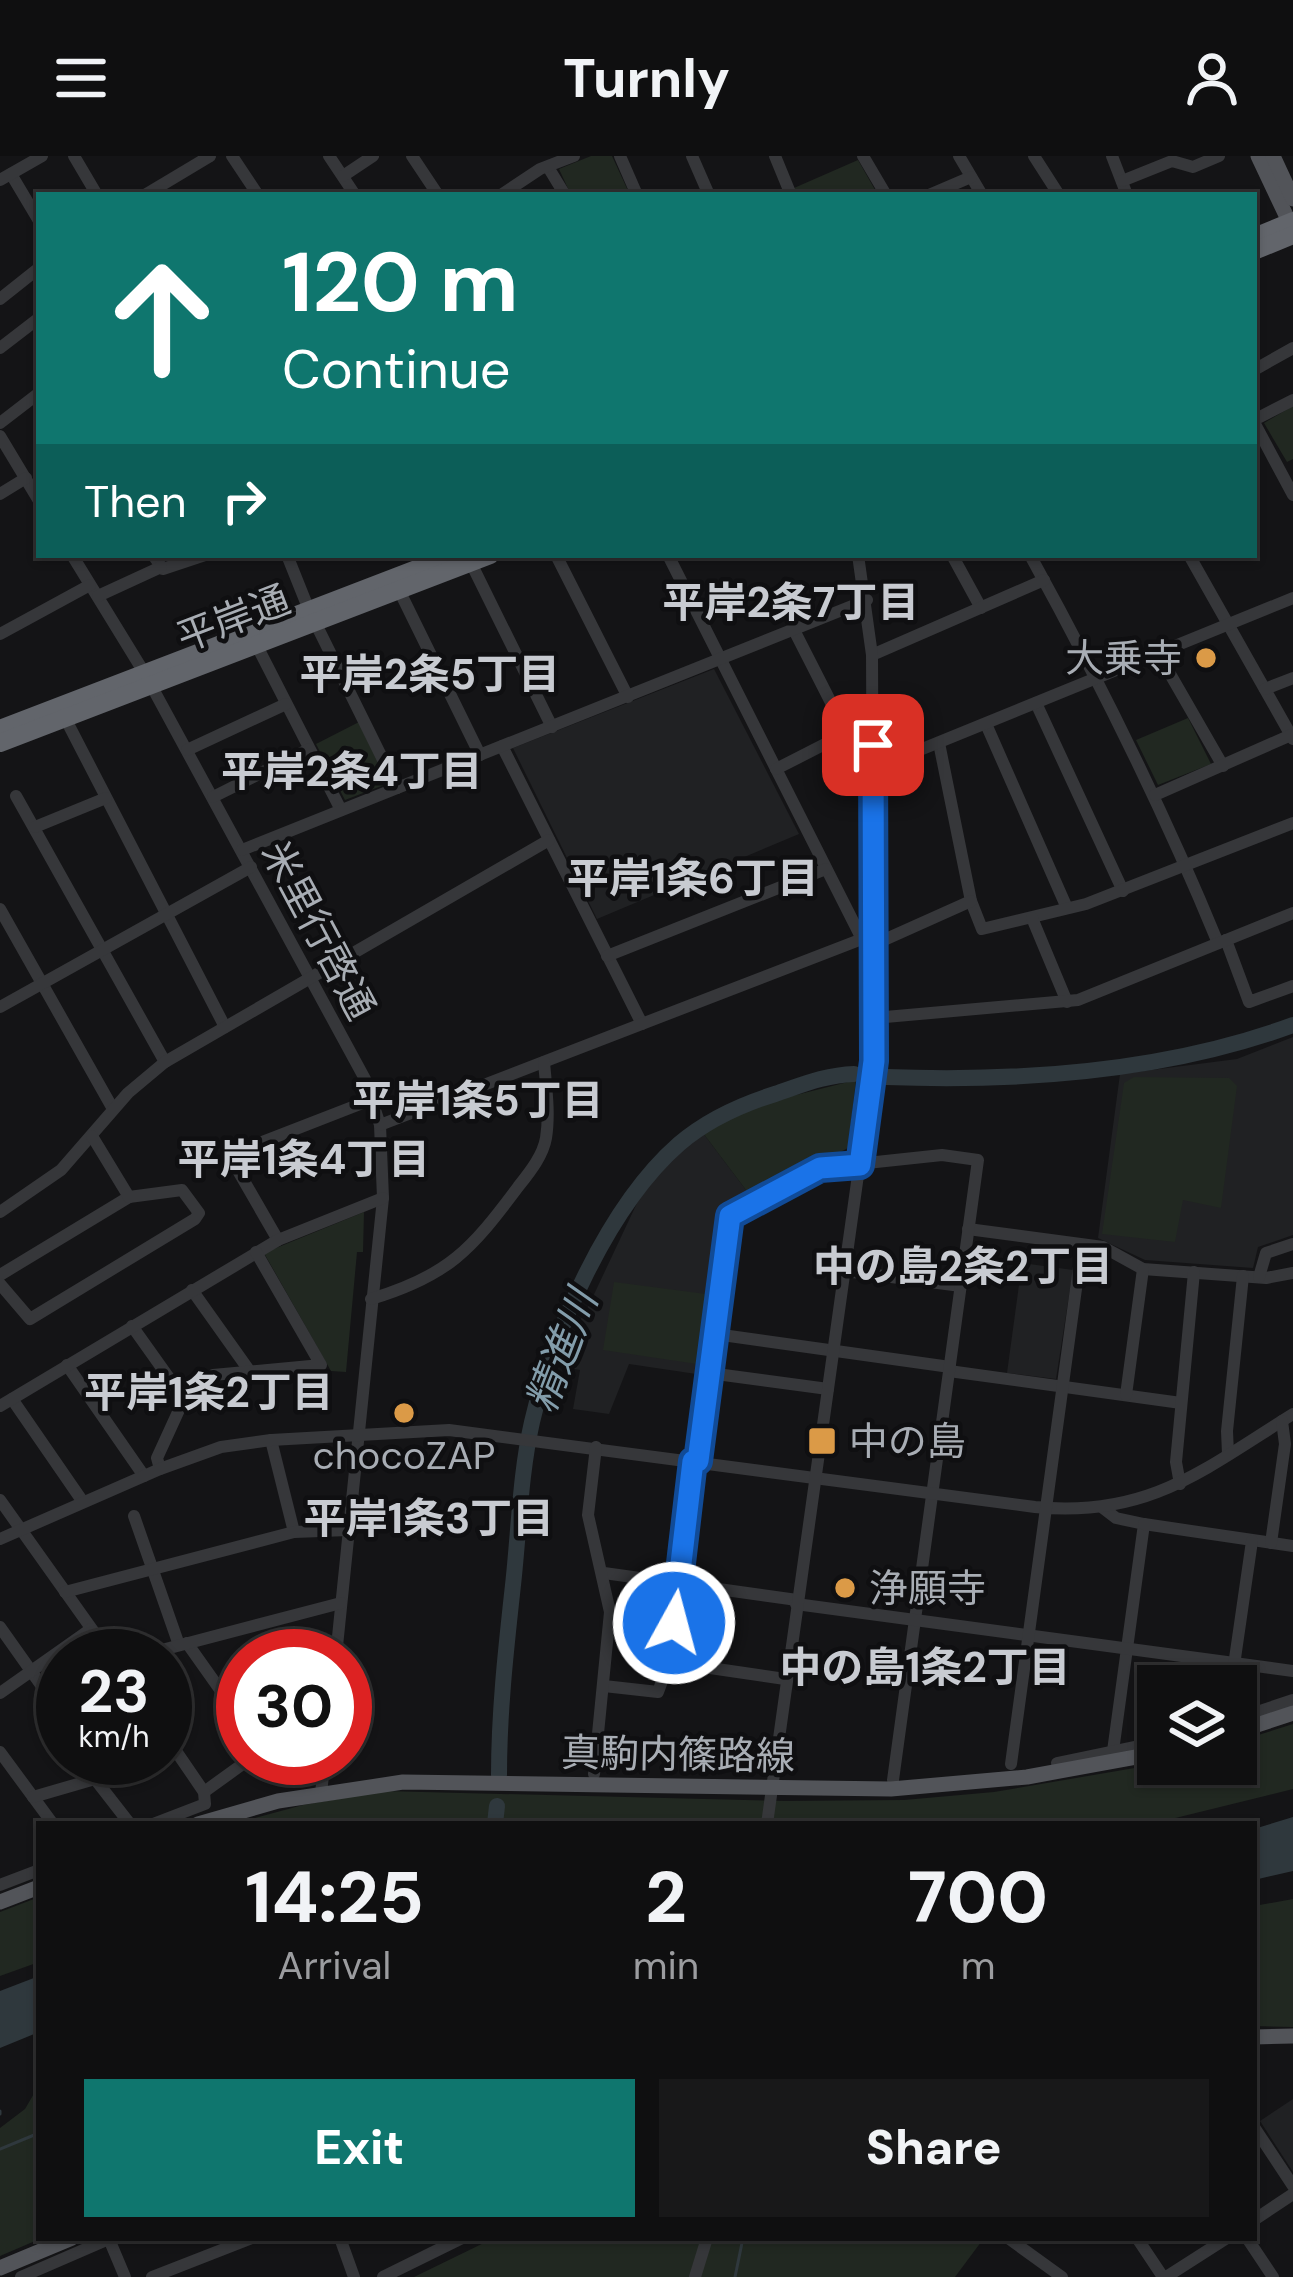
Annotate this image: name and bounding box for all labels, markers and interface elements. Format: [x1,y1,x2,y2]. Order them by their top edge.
text: Turnly [563,43,730,114]
icon: menu [48,45,114,111]
icon: person [1179,45,1245,111]
text: 120 m [282,228,519,337]
icon: ahead [84,240,240,396]
text: Continue [282,334,510,405]
icon: right [211,468,277,534]
text: Then [84,472,187,531]
street label: 平岸通 [169,574,297,663]
district label: 平岸2条7丁目 [663,575,919,630]
place label: 大乗寺 [1065,633,1182,684]
marker: 大乗寺 [1193,645,1219,671]
district label: 平岸2条5丁目 [300,647,560,702]
pin [822,694,924,796]
icon: arrive [840,712,906,778]
district label: 平岸2条4丁目 [221,744,483,799]
street label: 米里行啓通 [250,832,387,1028]
district label: 平岸1条6丁目 [567,851,819,906]
district label: 平岸1条5丁目 [352,1073,604,1128]
district label: 平岸1条4丁目 [178,1132,430,1187]
district label: 中の島2条2丁目 [813,1239,1113,1294]
water label: 精進川 [513,1279,611,1420]
district label: 平岸1条2丁目 [84,1365,334,1420]
marker: chocoZAP [391,1400,417,1426]
place label: 中の島 [849,1416,966,1467]
marker: 中の島 [806,1425,838,1457]
place label: chocoZAP [313,1430,495,1481]
district label: 平岸1条3丁目 [304,1491,554,1546]
position arrow [611,1560,737,1686]
place label: 浄願寺 [869,1563,986,1614]
marker: 浄願寺 [832,1575,858,1601]
speed limit sign: 30 [216,1629,372,1785]
district label: 中の島1条2丁目 [779,1640,1071,1695]
text: 23 [79,1652,149,1731]
map controls [1137,1665,1257,1785]
button: layers [1137,1665,1257,1785]
text: km/h [79,1717,149,1756]
street label: 真駒内篠路線 [561,1727,795,1782]
text: 14:25 [245,1851,424,1944]
text: 2 [645,1851,687,1944]
text: 700 [908,1851,1048,1944]
text: Arrival [278,1940,391,1991]
text: min [633,1940,699,1991]
text: m [961,1940,995,1991]
button: Exit [84,2079,635,2217]
button: Share [659,2079,1209,2217]

